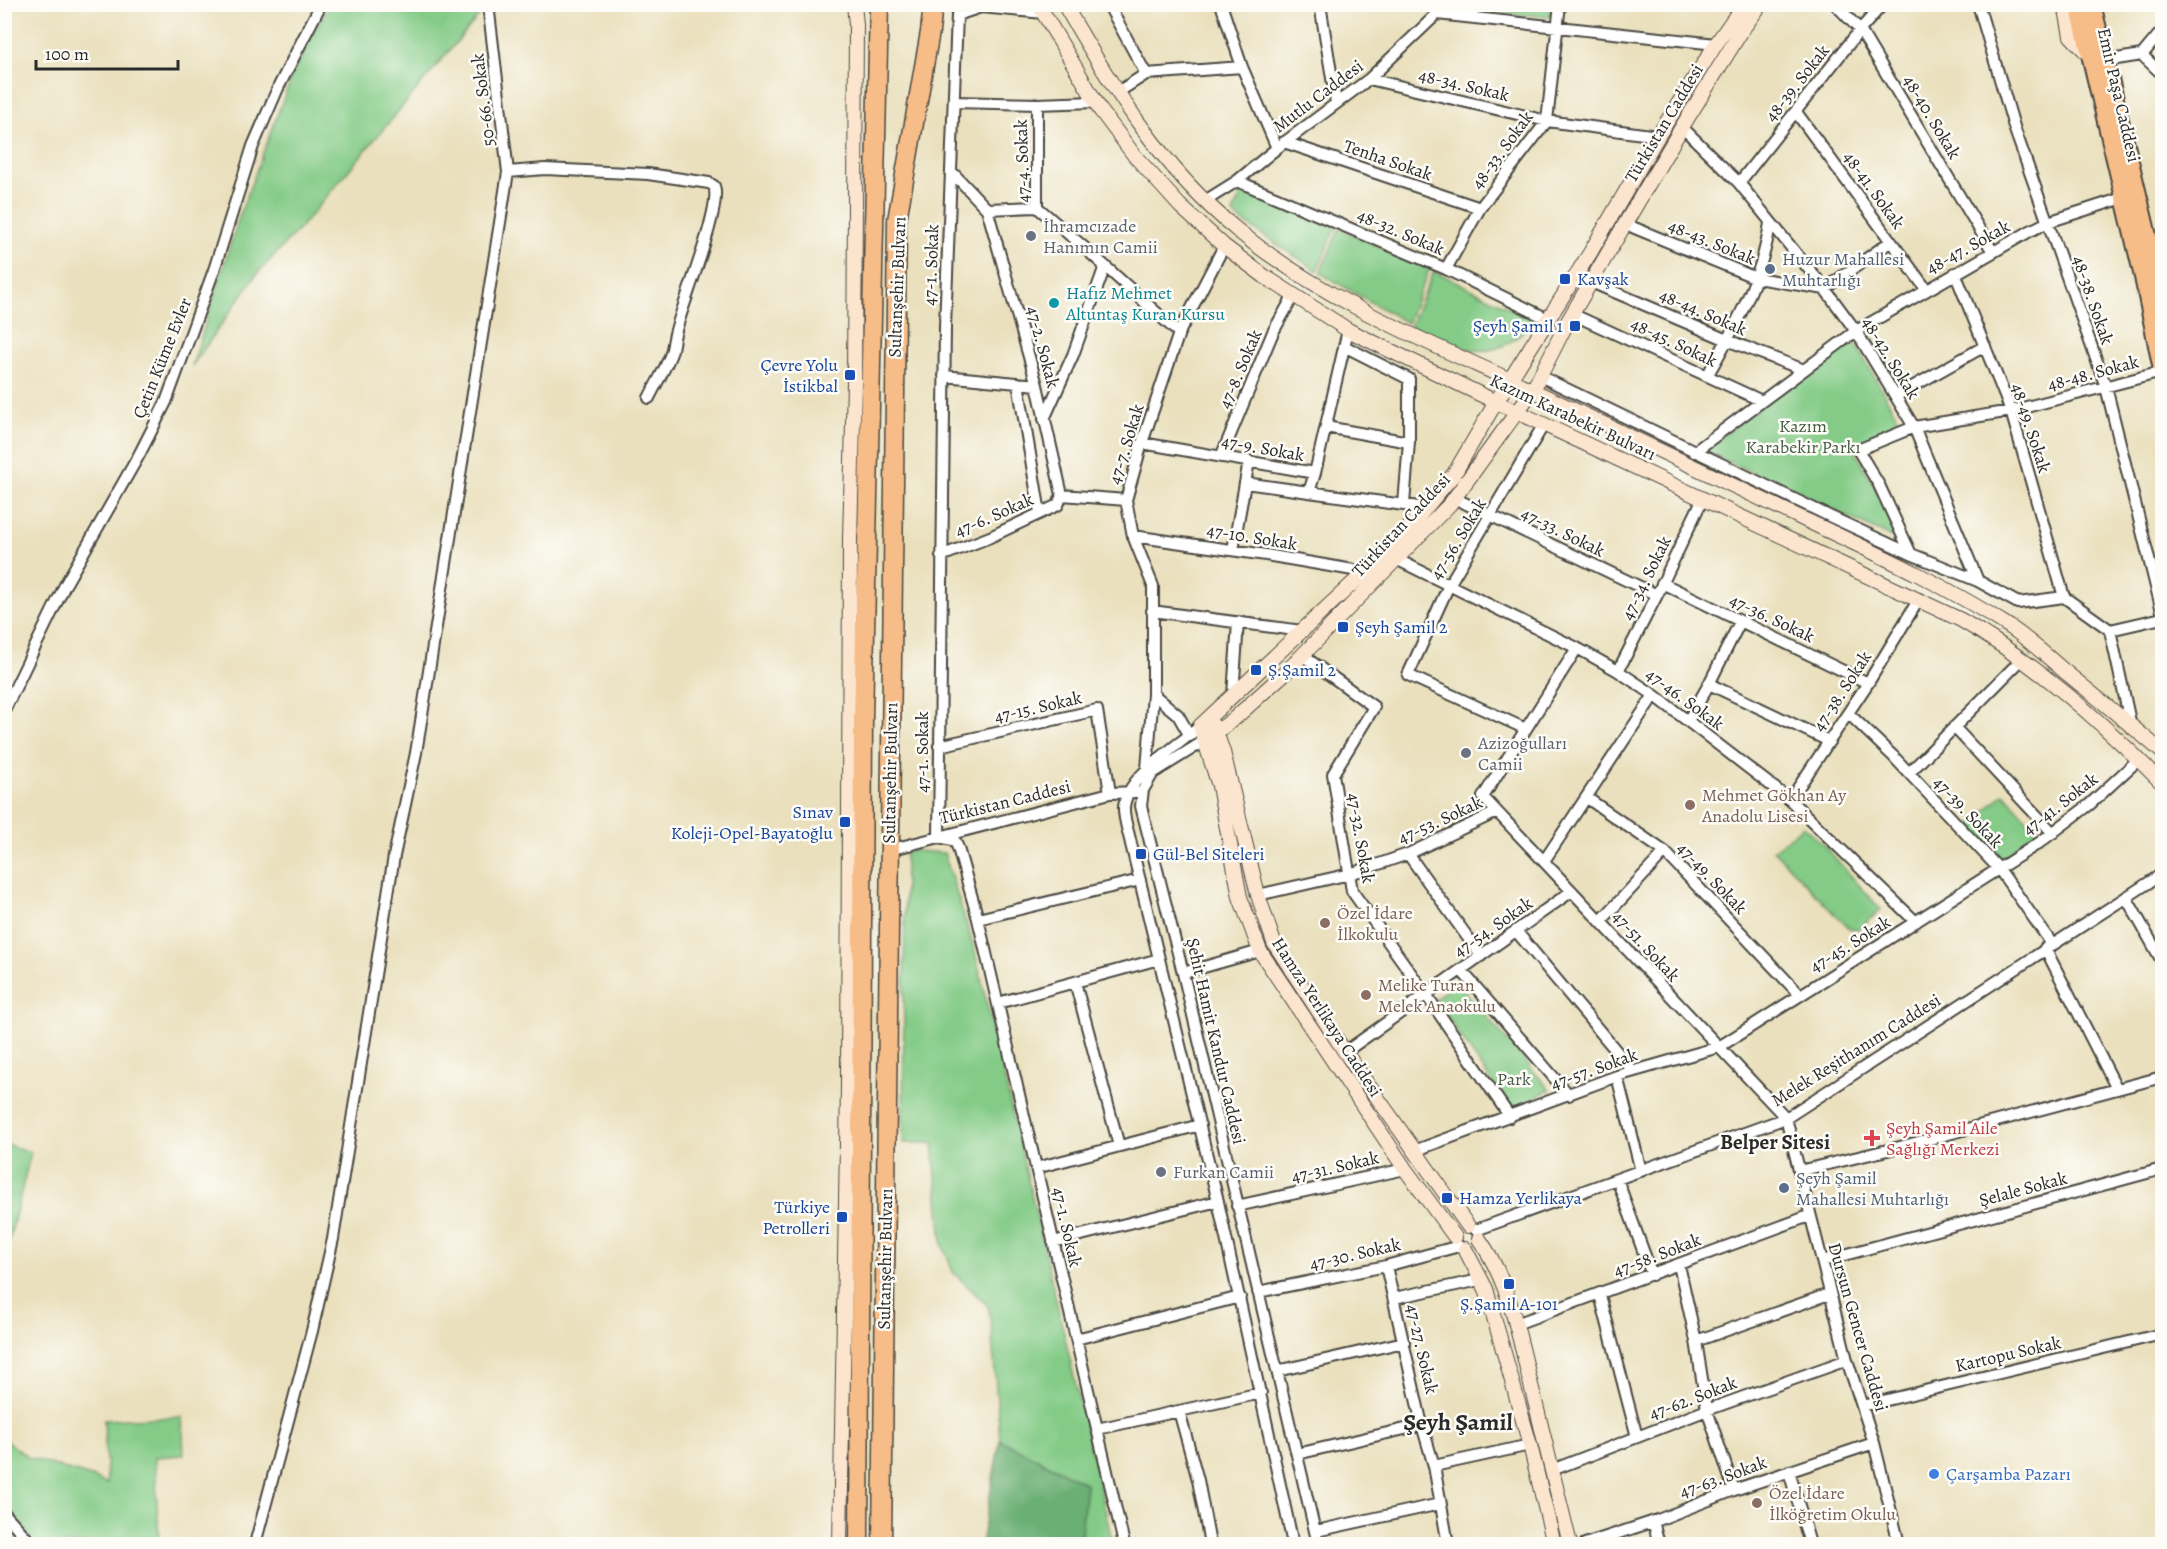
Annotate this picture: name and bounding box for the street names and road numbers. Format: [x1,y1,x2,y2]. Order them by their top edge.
street label: Emir Paşa Caddesi [2092,26,2146,164]
street label: 48-39. Sokak [1759,39,1835,127]
street label: 50-66. Sokak [465,52,501,148]
street label: Mutlu Caddesi [1268,54,1368,138]
street label: Türkistan Caddesi [1619,59,1709,187]
street label: 48-34. Sokak [1416,63,1512,107]
street label: 48-40. Sokak [1897,70,1967,164]
street label: 48-33. Sokak [1465,106,1539,194]
street label: 47-4. Sokak [1009,119,1035,203]
street label: Tenha Sokak [1340,134,1436,186]
street label: 48-41. Sokak [1838,146,1910,234]
street label: 48-32. Sokak [1354,203,1448,261]
street label: 48-43. Sokak [1665,214,1759,270]
street label: 48-47. Sokak [1922,214,2014,280]
street label: Sultanşehir Bulvarı [883,216,911,358]
street label: 47-1. Sokak [918,224,944,306]
street label: 48-38. Sokak [2067,252,2119,348]
street label: 48-44. Sokak [1656,283,1750,341]
street label: Çetin Küme Evler [127,294,197,422]
street label: 47-2. Sokak [1021,303,1065,391]
street label: 48-45. Sokak [1627,312,1721,372]
street label: 48-42. Sokak [1856,312,1926,404]
street label: 47-8. Sokak [1213,326,1267,412]
street label: 48-48. Sokak [2045,349,2141,397]
street label: Kazım Karabekir Bulvarı [1486,368,1660,466]
street label: 48-49. Sokak [2005,380,2057,476]
street label: 47-7. Sokak [1102,401,1150,487]
street label: 47-9. Sokak [1220,429,1306,467]
street label: Türkistan Caddesi [1346,468,1456,582]
street label: 47-6. Sokak [951,487,1037,543]
street label: 47-56. Sokak [1424,494,1492,584]
street label: 47-33. Sokak [1517,501,1609,563]
street label: 47-10. Sokak [1205,518,1299,556]
street label: 47-34. Sokak [1615,532,1677,624]
street label: 47-36. Sokak [1726,588,1818,648]
street label: 47-38. Sokak [1807,646,1877,736]
street label: 47-46. Sokak [1641,662,1729,736]
street label: 47-15. Sokak [992,685,1084,729]
street label: Sultanşehir Bulvarı [877,702,903,844]
street label: 47-1. Sokak [910,711,934,793]
street label: 47-41. Sokak [2017,767,2103,841]
street label: 47-39. Sokak [1928,771,2008,853]
street label: Türkistan Caddesi [937,774,1073,830]
street label: 47-53. Sokak [1394,790,1486,850]
street label: 47-32. Sokak [1341,791,1381,885]
street label: 47-49. Sokak [1672,837,1753,919]
street label: 47-54. Sokak [1449,891,1537,963]
street label: 47-51. Sokak [1607,905,1685,987]
street label: 47-45. Sokak [1805,910,1895,978]
street label: Hamza Yerlikaya Caddesi [1266,933,1388,1101]
street label: Şehit Hamit Kandur Caddesi [1181,935,1251,1147]
street label: Melek Reşithanım Caddesi [1767,988,1945,1112]
street label: 47-57. Sokak [1547,1042,1641,1096]
street label: 47-31. Sokak [1289,1145,1381,1189]
street label: Şelale Sokak [1976,1166,2070,1212]
street label: 47-1. Sokak [1046,1185,1088,1269]
street label: Sultanşehir Bulvarı [872,1188,898,1330]
street label: 47-58. Sokak [1610,1227,1704,1283]
street label: 47-30. Sokak [1307,1232,1403,1276]
street label: Dursun Gencer Caddesi [1822,1240,1894,1414]
street label: 47-27. Sokak [1400,1302,1444,1396]
street label: Kartopu Sokak [1953,1330,2063,1378]
street label: 47-62. Sokak [1646,1370,1740,1426]
street label: 47-63. Sokak [1676,1450,1770,1504]

